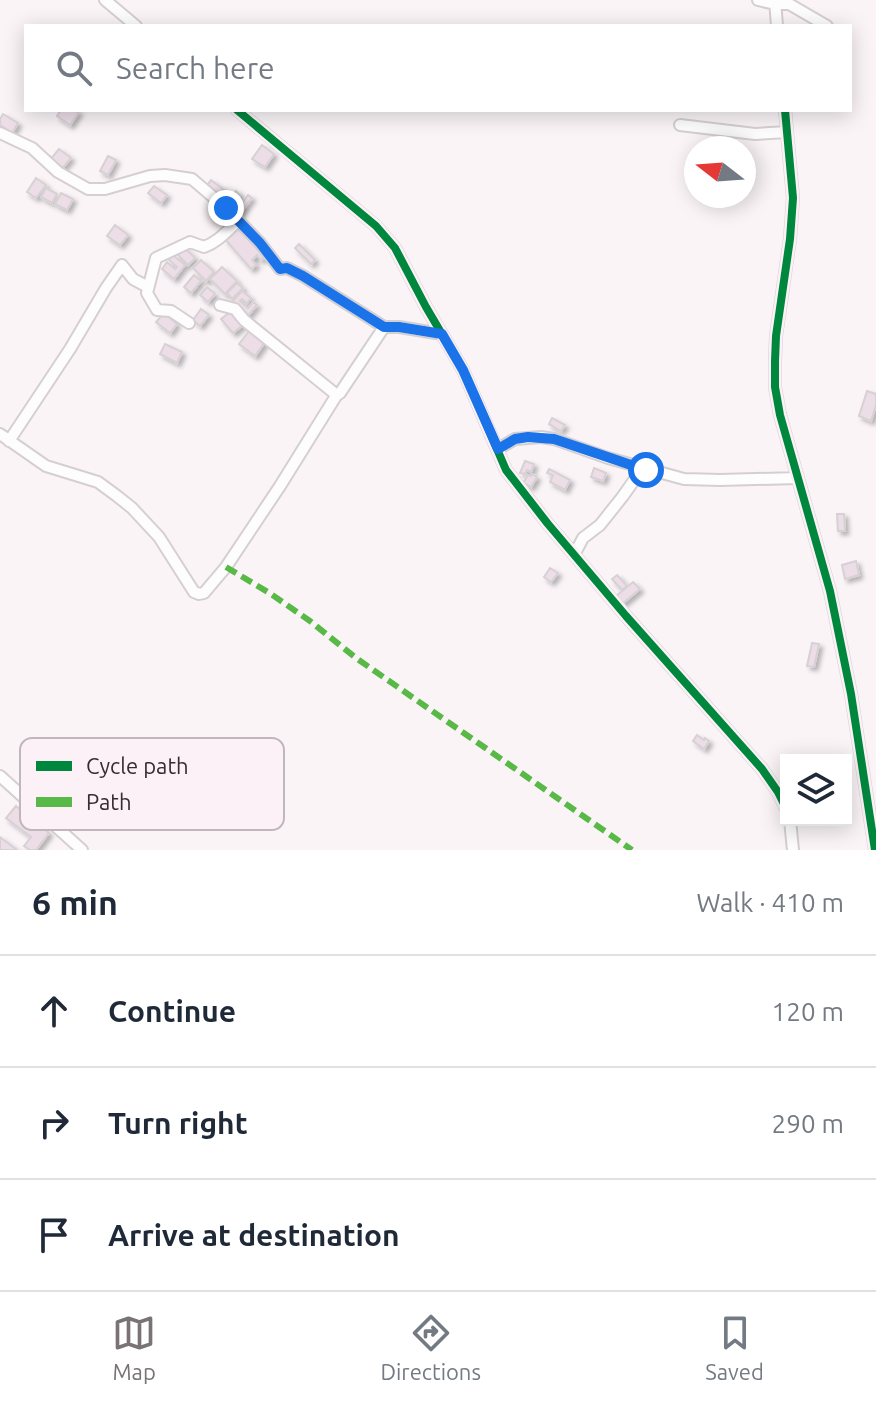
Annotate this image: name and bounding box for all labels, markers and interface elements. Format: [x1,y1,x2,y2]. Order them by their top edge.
search box [24,24,852,112]
icon: search [52,46,96,90]
text: Search here [116,51,275,85]
north arrow [684,136,756,208]
route end [208,190,244,226]
route start [628,452,664,488]
legend [20,738,284,830]
text: Cycle path [86,753,189,778]
map controls [780,754,852,826]
button: layers [780,754,852,826]
text: Path [86,789,131,814]
text: 6 min [32,883,118,921]
text: Walk · 410 m [696,888,844,917]
icon: ahead [32,989,76,1033]
text: Continue [108,994,236,1028]
text: 120 m [772,997,844,1026]
icon: right [32,1101,76,1145]
text: Turn right [108,1106,248,1140]
text: 290 m [772,1109,844,1138]
icon: arrive [32,1213,76,1257]
text: Arrive at destination [108,1218,400,1252]
tab: Map [112,1311,156,1384]
tab: Directions [380,1311,481,1384]
tab: Saved [705,1311,764,1384]

